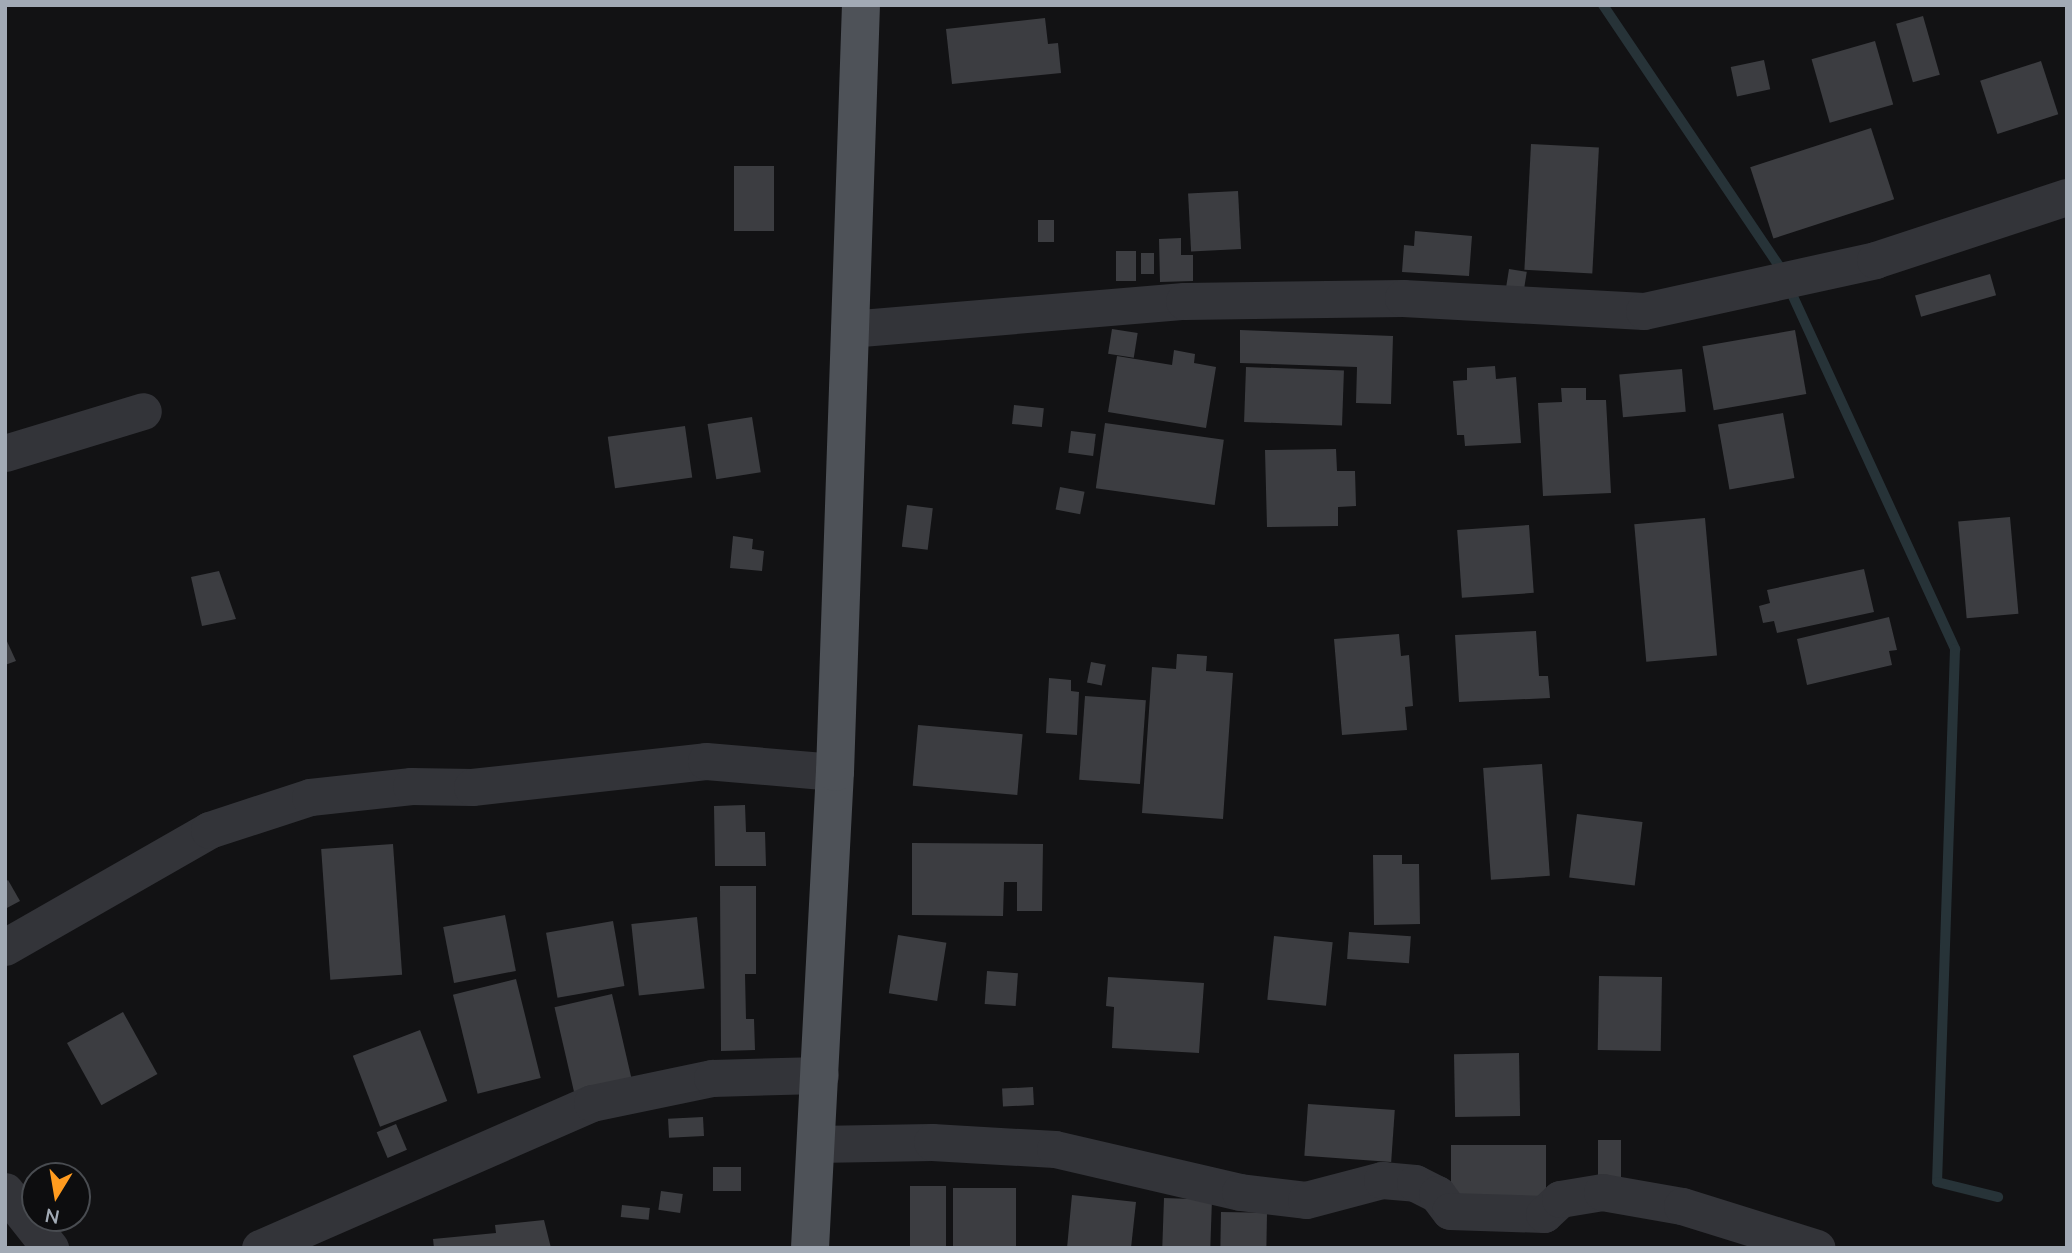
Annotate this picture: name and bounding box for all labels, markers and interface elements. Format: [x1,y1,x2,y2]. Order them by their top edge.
north arrow [21,1162,91,1232]
text: N [43,1202,62,1230]

